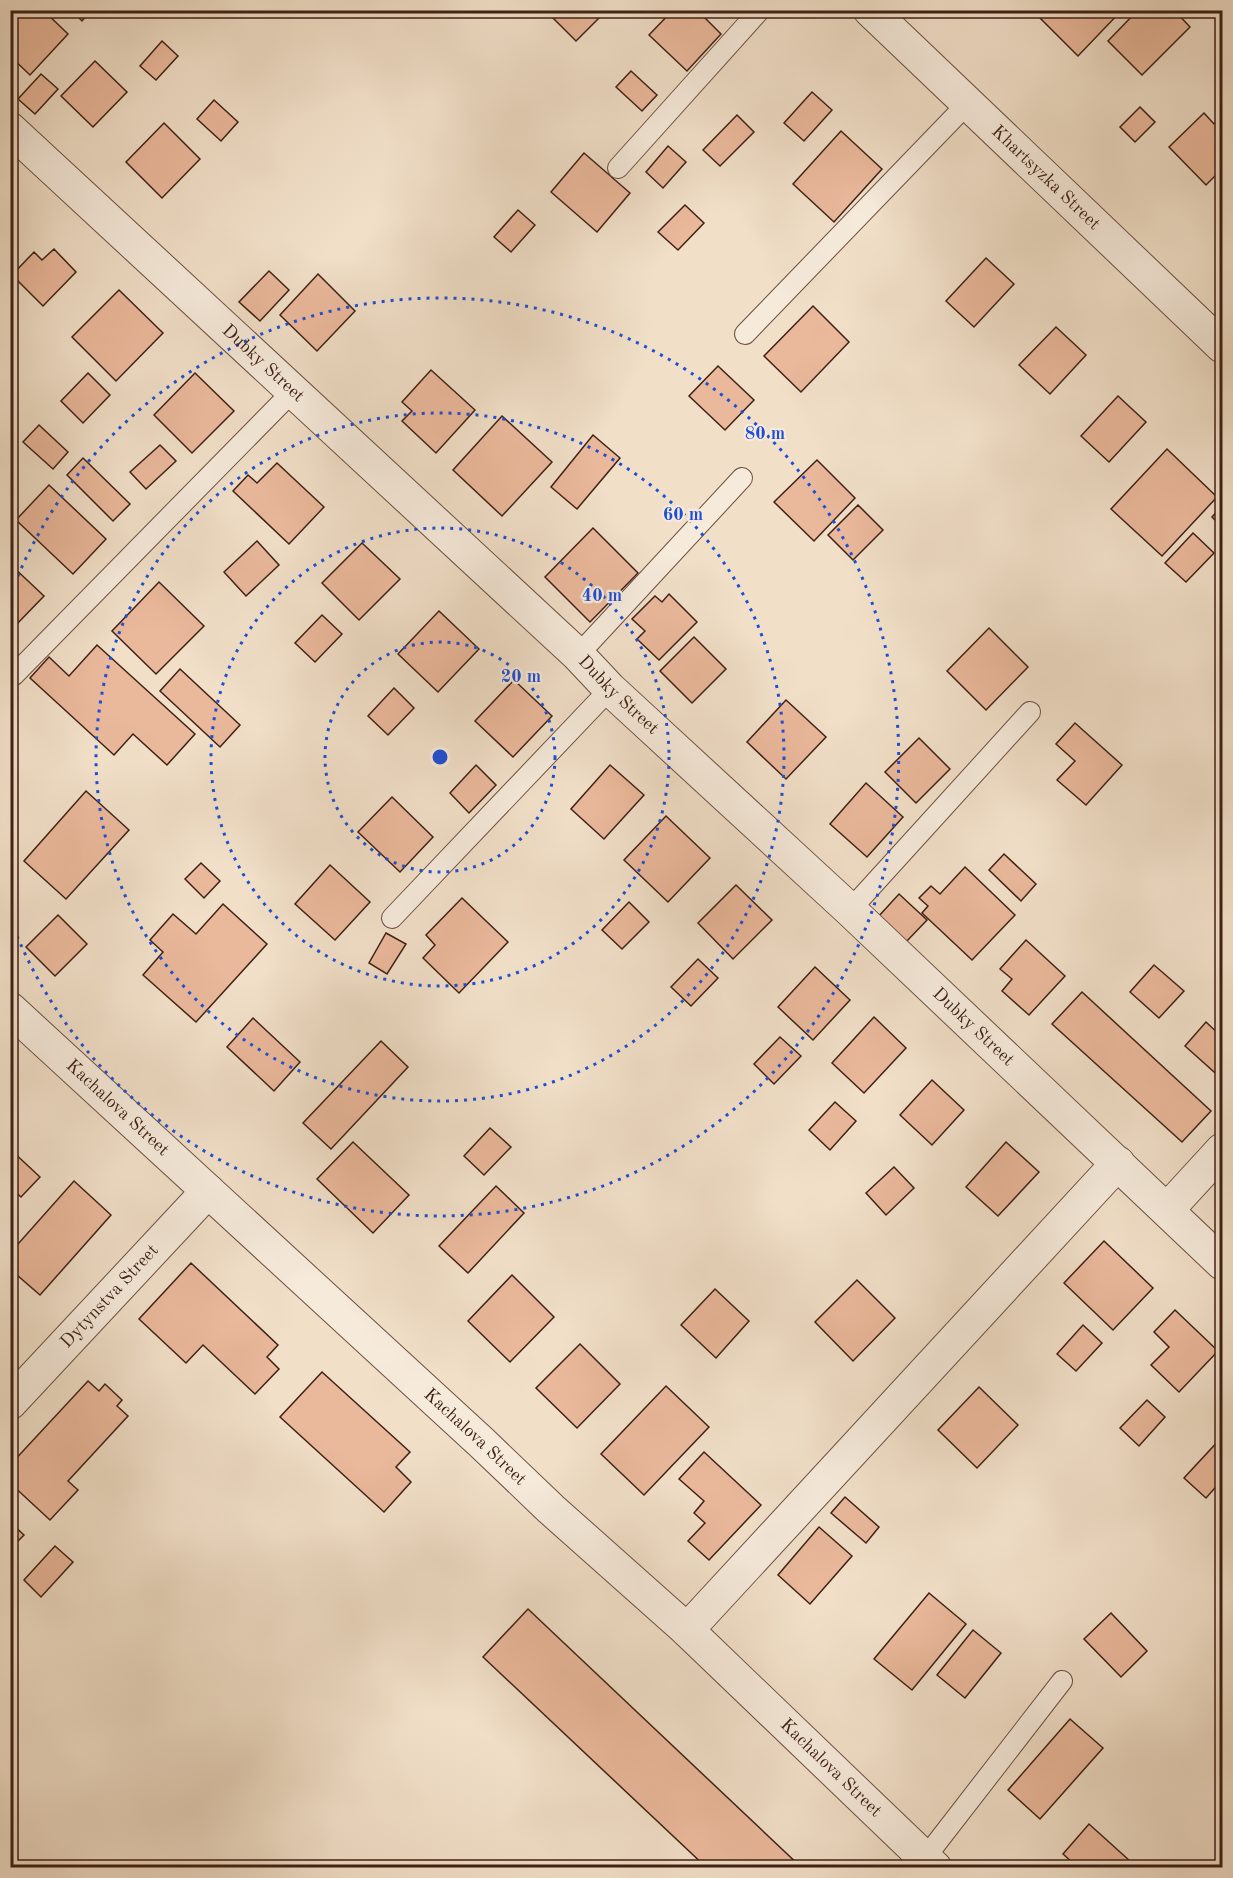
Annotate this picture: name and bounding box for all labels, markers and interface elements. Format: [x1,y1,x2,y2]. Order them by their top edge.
street label: Khartsyzka Street [988,122,1103,233]
street label: Dubky Street [219,321,308,406]
text: 80 m [745,425,785,443]
text: 60 m [663,506,703,524]
text: 40 m [582,587,622,605]
street label: Dubky Street [575,652,662,738]
text: 20 m [501,668,541,686]
centre of rings [430,747,450,767]
street label: Dubky Street [929,984,1017,1069]
street label: Kachalova Street [62,1056,172,1159]
street label: Dytynstva Street [57,1241,162,1351]
street label: Kachalova Street [420,1385,530,1489]
street label: Kachalova Street [777,1716,885,1820]

